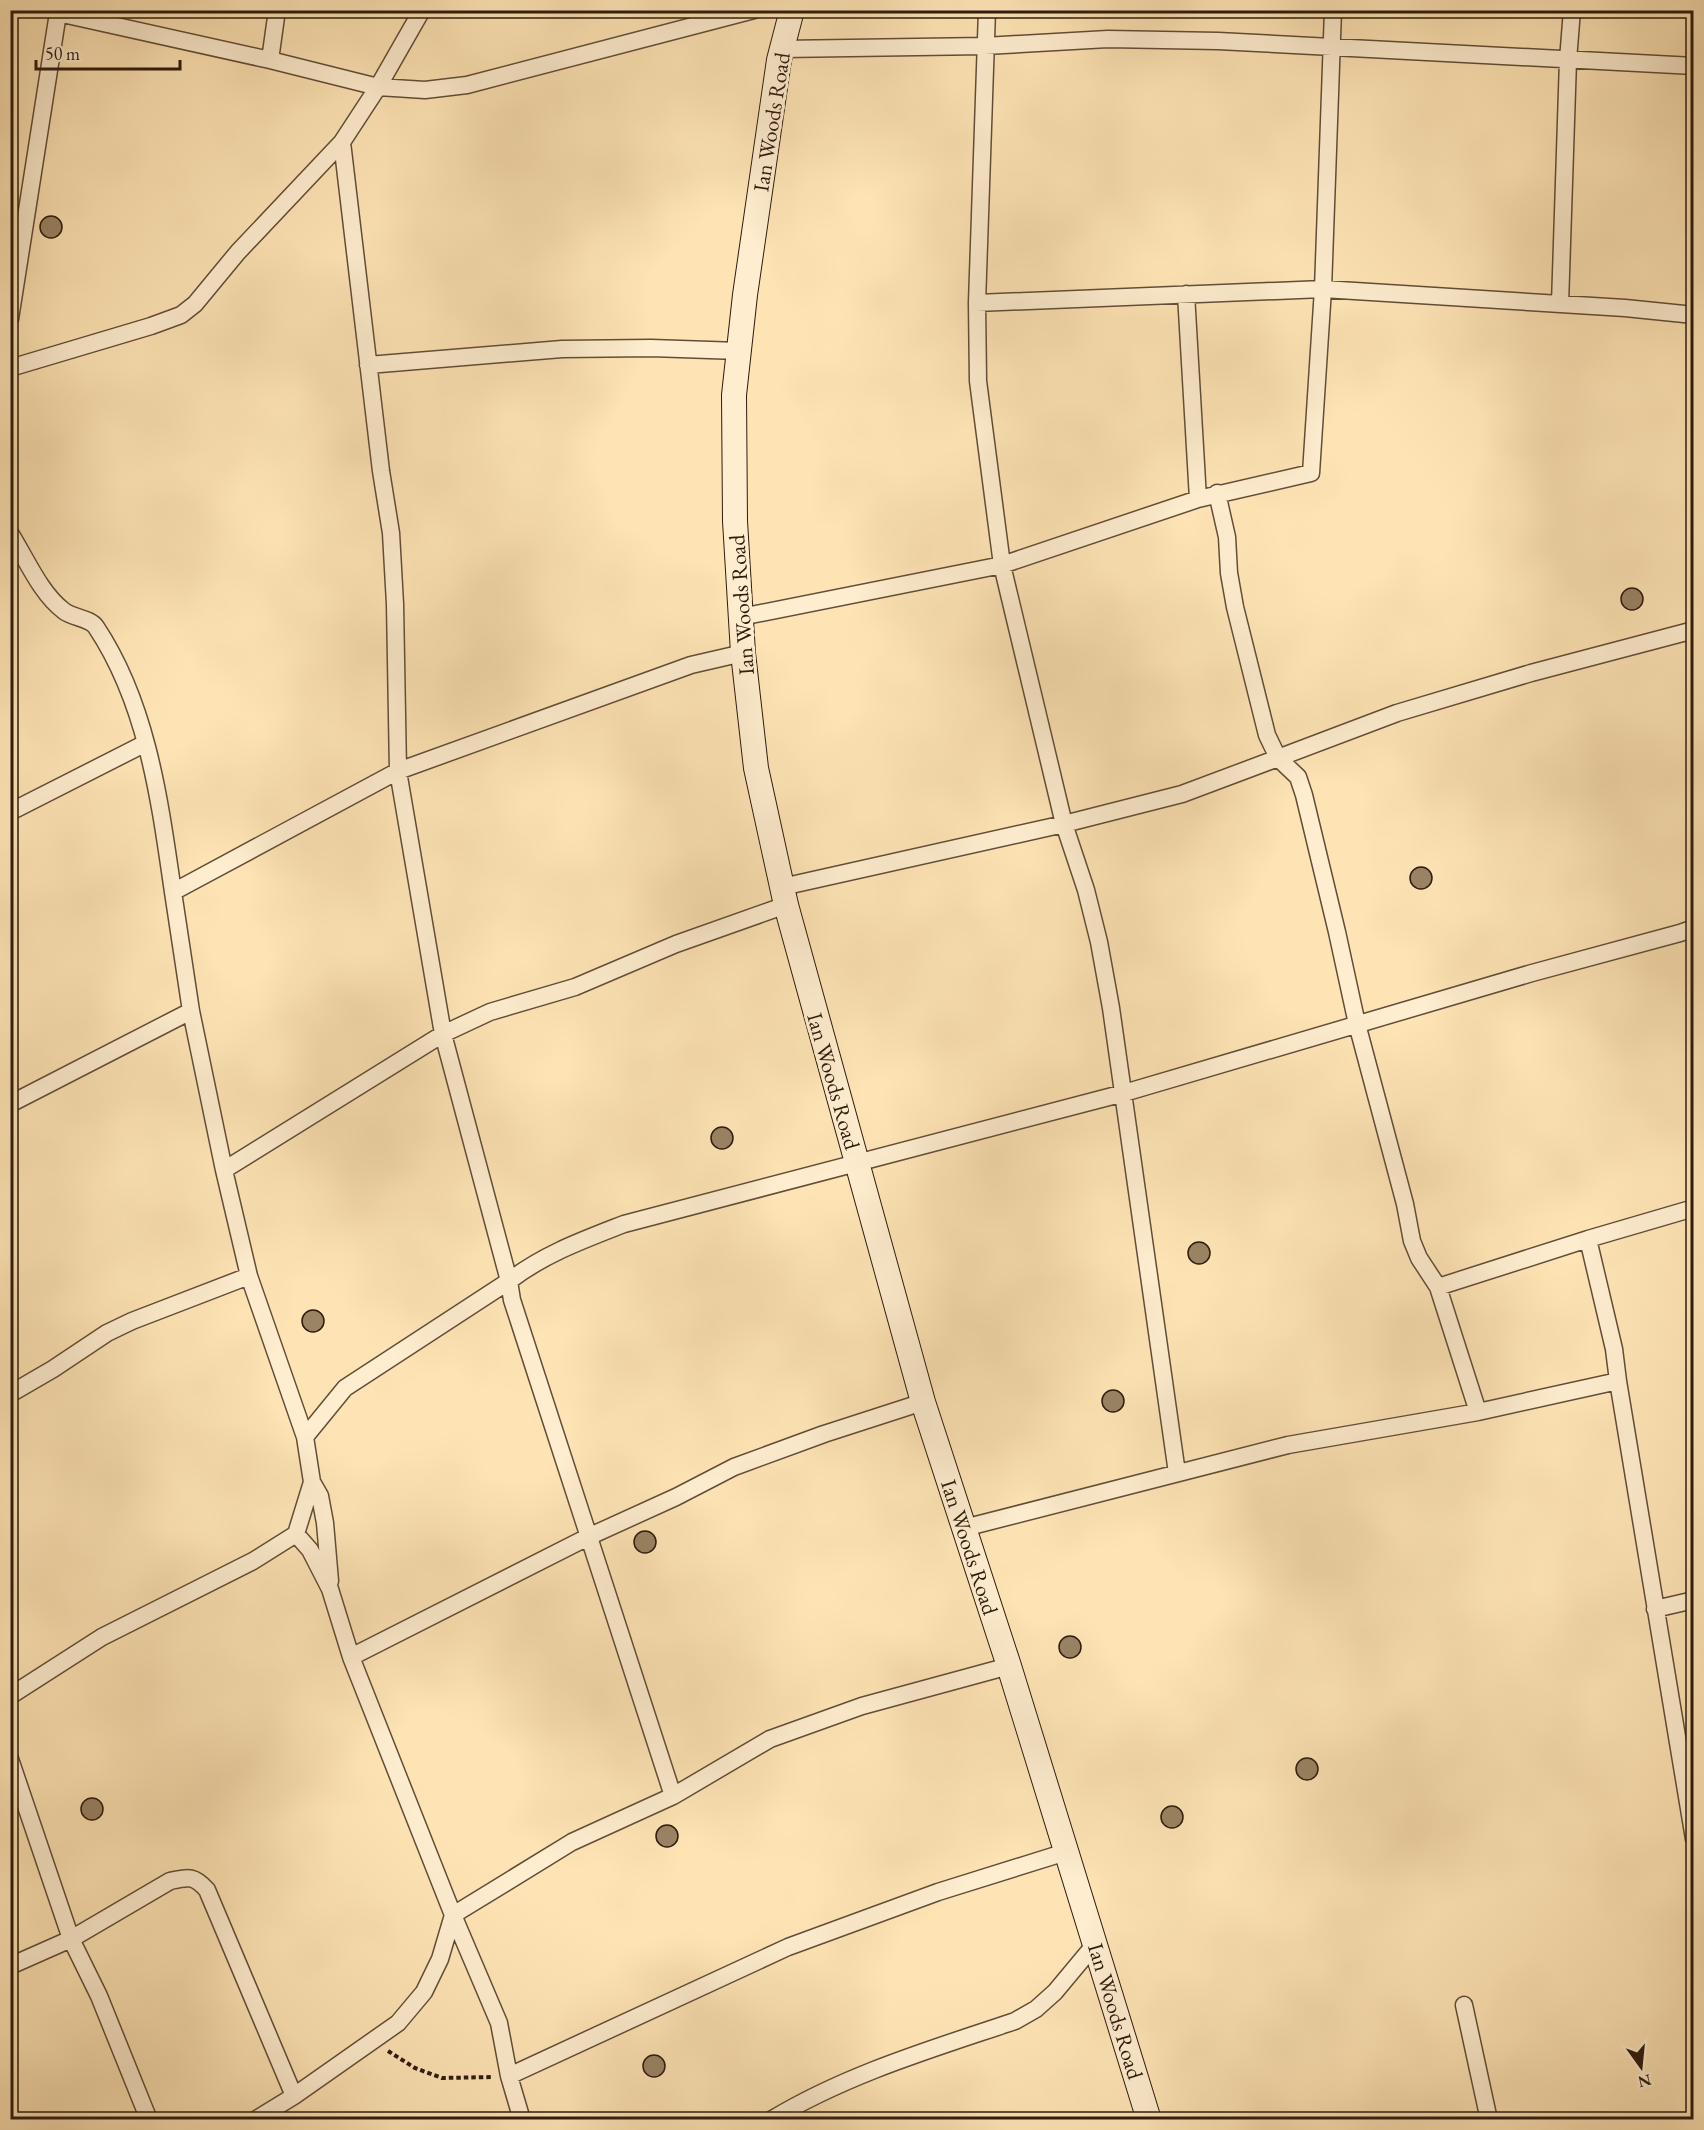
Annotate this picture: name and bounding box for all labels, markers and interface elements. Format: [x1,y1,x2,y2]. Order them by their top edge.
scale bar [36,33,180,71]
text: 50 m [45,42,80,65]
street label: Ian Woods Road [746,49,797,194]
street label: Ian Woods Road [722,533,761,676]
street label: Ian Woods Road [800,1010,867,1154]
street label: Ian Woods Road [934,1476,1005,1619]
street label: Ian Woods Road [1081,1940,1150,2083]
north arrow [1611,2037,1671,2097]
text: N [1636,2069,1654,2093]

